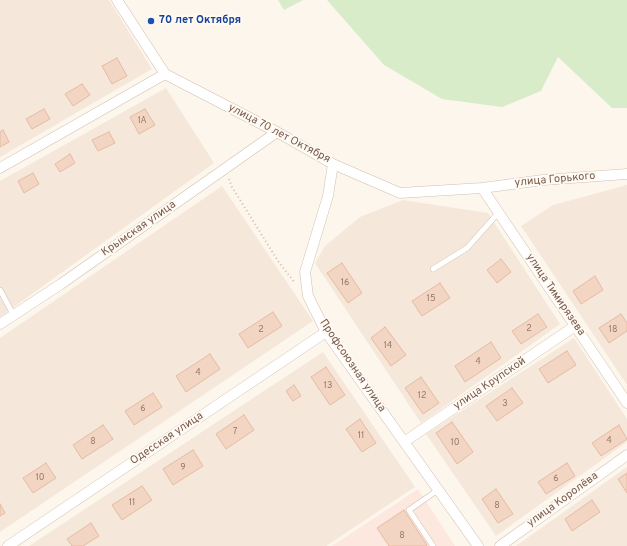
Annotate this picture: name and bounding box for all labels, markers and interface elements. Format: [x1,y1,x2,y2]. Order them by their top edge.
place label: 70 лет Октября [159,14,241,28]
marker: 70 лет Октября [146,16,156,26]
street label: улица 70 лет Октября [226,101,332,167]
house number: 1А [137,116,147,126]
street label: улица Горького [514,170,596,190]
street label: Крымская улица [99,198,179,260]
street label: улица Тимирязева [523,251,587,339]
house number: 16 [341,278,349,288]
house number: 15 [427,294,435,304]
street label: Профсоюзная улица [316,317,388,415]
house number: 2 [526,324,532,334]
house number: 2 [258,325,264,335]
house number: 18 [609,325,617,335]
house number: 14 [384,341,392,351]
street label: улица Крупской [451,355,529,413]
house number: 4 [475,357,481,367]
house number: 4 [195,368,201,378]
house number: 13 [324,381,332,391]
house number: 12 [418,391,426,401]
house number: 3 [502,399,508,409]
house number: 6 [140,404,146,414]
street label: Одесская улица [128,410,206,468]
house number: 7 [233,427,237,437]
house number: 11 [358,431,364,441]
house number: 4 [606,436,612,446]
house number: 8 [90,437,96,447]
house number: 10 [450,438,460,448]
house number: 9 [180,463,186,473]
street label: улица Королёва [525,470,601,530]
house number: 10 [35,473,45,483]
house number: 6 [553,474,559,484]
house number: 11 [129,498,135,508]
house number: 8 [494,501,500,511]
house number: 8 [399,531,405,541]

